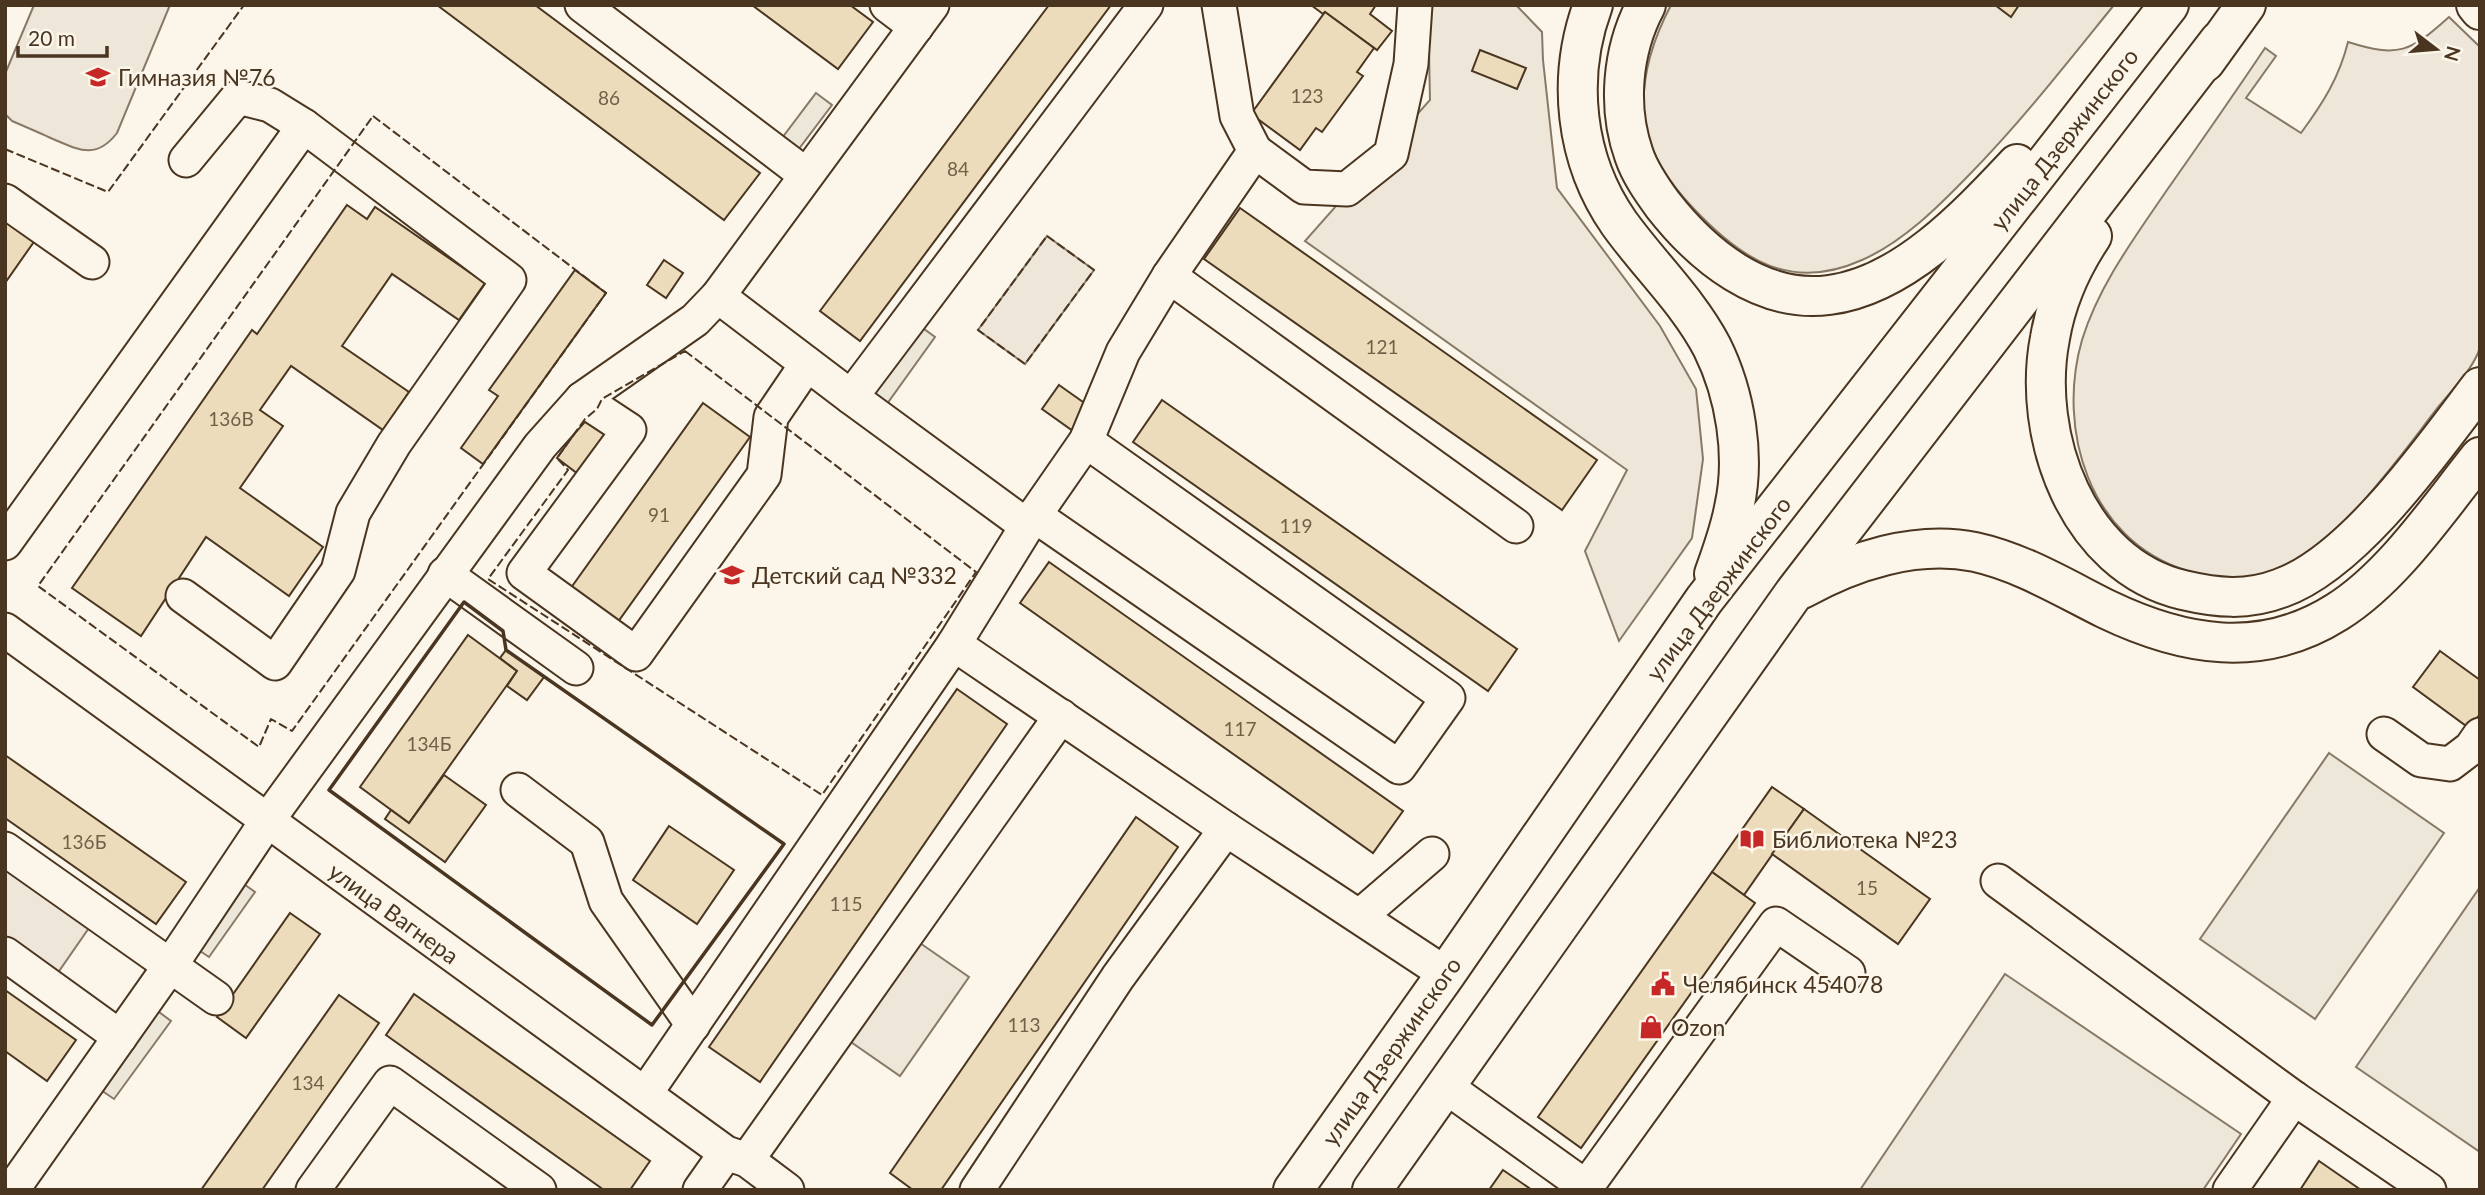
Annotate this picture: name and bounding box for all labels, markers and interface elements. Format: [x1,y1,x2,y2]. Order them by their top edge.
scale bar [18,14,107,58]
north arrow [2401,14,2471,84]
text: 20 m [28,25,75,50]
street label: улица Дзержинского [1984,42,2144,236]
text: N [2440,44,2466,64]
school or university icon: Гимназия №76 [84,63,112,91]
place label: Гимназия №76 [118,63,276,91]
house number: 123 [1290,84,1324,107]
house number: 86 [598,86,620,109]
house number: 84 [947,157,969,180]
house number: 121 [1365,335,1399,358]
house number: 136В [208,407,254,430]
street label: улица Дзержинского [1640,490,1796,686]
house number: 91 [648,503,670,526]
house number: 119 [1279,514,1313,537]
school or university icon: Детский cад №332 [718,561,746,589]
place label: Детский cад №332 [752,561,957,589]
house number: 117 [1223,717,1257,740]
house number: 134Б [407,732,451,755]
library icon: Библиотека №23 [1738,825,1766,853]
place label: Библиотека №23 [1772,825,1958,853]
house number: 136Б [62,830,106,853]
street label: улица Вагнера [324,856,464,970]
house number: 15 [1856,876,1878,899]
house number: 115 [829,892,863,915]
street label: улица Дзержинского [1315,951,1467,1151]
public building icon: Челябинск 454078 [1649,970,1677,998]
place label: Челябинск 454078 [1683,970,1883,998]
house number: 113 [1007,1013,1041,1036]
shop icon: Ozon [1637,1013,1665,1041]
place label: Ozon [1671,1013,1725,1041]
house number: 134 [291,1071,325,1094]

